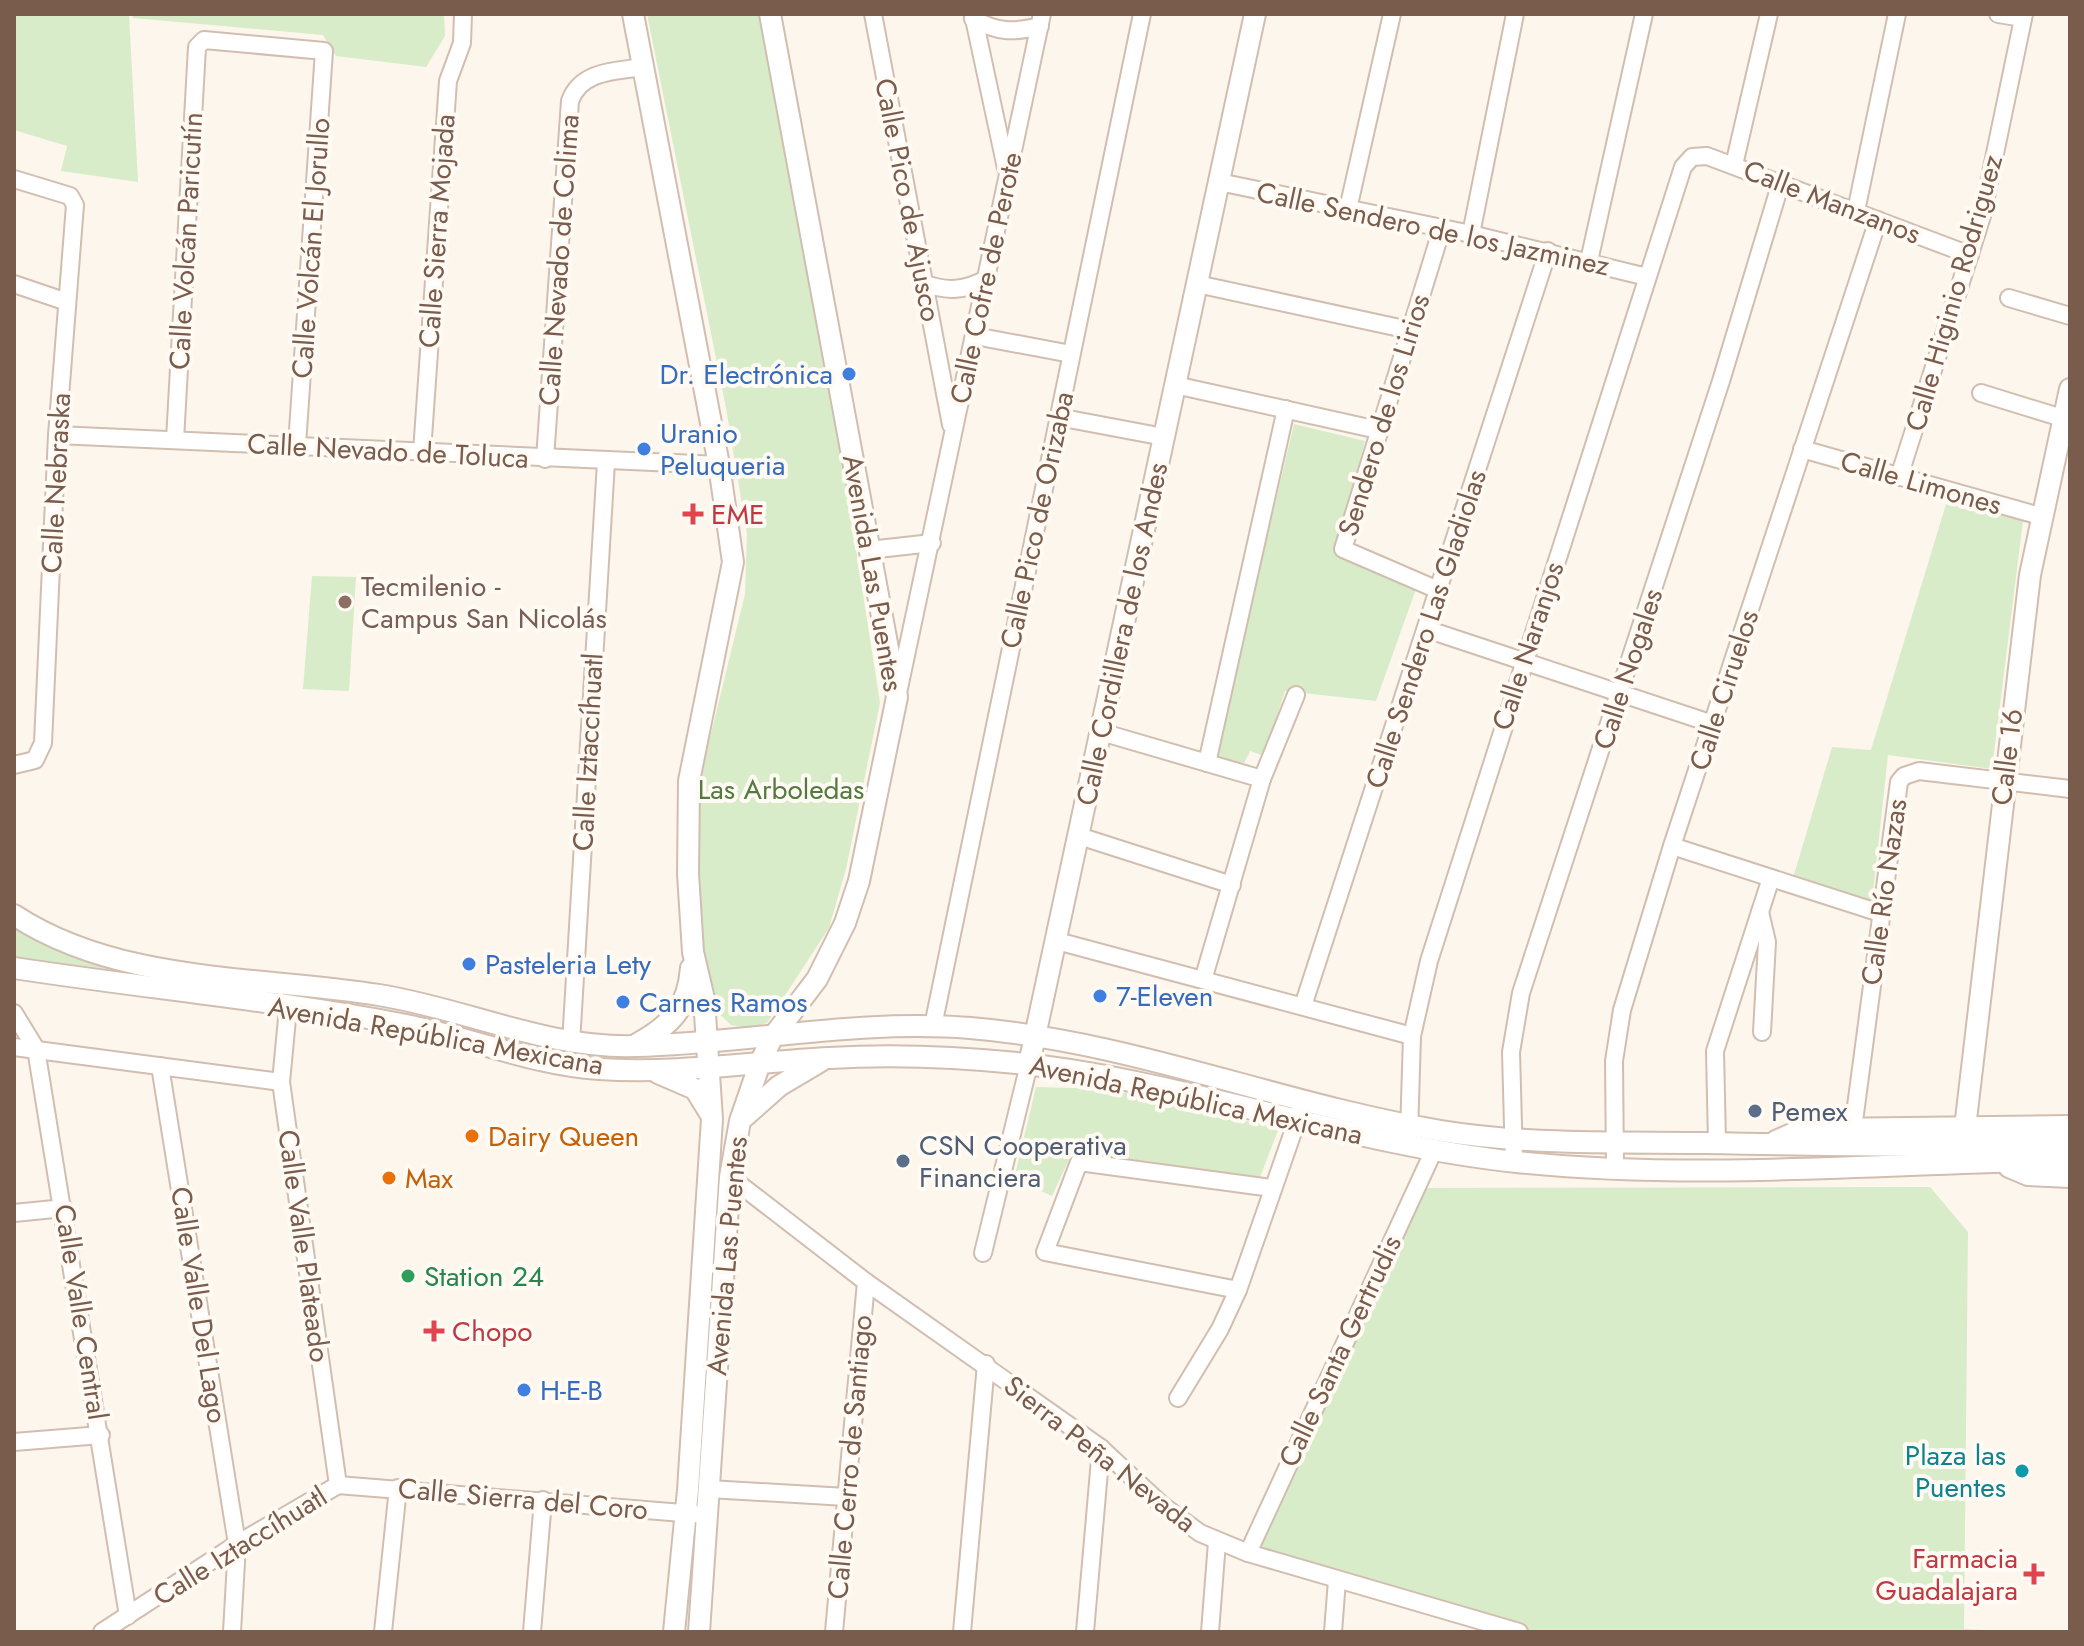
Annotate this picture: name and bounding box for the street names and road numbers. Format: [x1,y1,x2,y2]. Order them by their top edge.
street label: Calle Pico de Ajusco [864,75,952,325]
street label: Calle Volcán Paricutín [159,111,213,371]
street label: Calle Sierra Mojada [408,113,466,349]
street label: Calle Nevado de Colima [528,113,590,407]
street label: Calle Volcán El Jorullo [281,116,341,380]
street label: Calle Cofre de Perote [939,148,1033,408]
street label: Calle Manzanos [1737,149,1927,255]
street label: Calle Higinio Rodriguez [1895,150,2013,436]
street label: Calle Sendero de los Jazminez [1253,172,1613,287]
street label: Sendero de los Lirios [1328,289,1440,541]
street label: Calle Pico de Orizaba [990,388,1084,652]
street label: Calle Nebraska [31,392,81,574]
street label: Calle Nevado de Toluca [246,423,530,479]
street label: Calle Limones [1836,440,2006,526]
street label: Avenida Las Puentes [832,451,914,695]
street label: Calle Cordillera de los Andes [1066,459,1178,809]
street label: Calle Sendero Las Gladiolas [1355,464,1497,794]
street label: Calle Naranjos [1481,557,1575,735]
street label: Calle Nogales [1583,583,1673,755]
street label: Calle Ciruelos [1679,604,1769,776]
street label: Calle Iztaccíhuatl [562,652,614,852]
street label: Calle 16 [1981,706,2033,808]
street label: Calle Río Nazas [1851,796,1917,988]
street label: Avenida República Mexicana [265,986,607,1086]
street label: Avenida República Mexicana [1026,1045,1366,1155]
street label: Calle Valle Plateado [267,1127,341,1365]
street label: Avenida Las Puentes [696,1135,758,1377]
street label: Calle Valle Del Lago [160,1184,238,1426]
street label: Calle Valle Central [44,1201,118,1423]
street label: Calle Santa Gertrudis [1268,1228,1412,1474]
street label: Calle Cerro de Santiago [817,1313,883,1601]
street label: Sierra Peña Nevada [995,1366,1205,1542]
street label: Calle Sierra del Coro [396,1468,650,1530]
street label: Calle Iztaccíhuatl [145,1476,335,1616]

